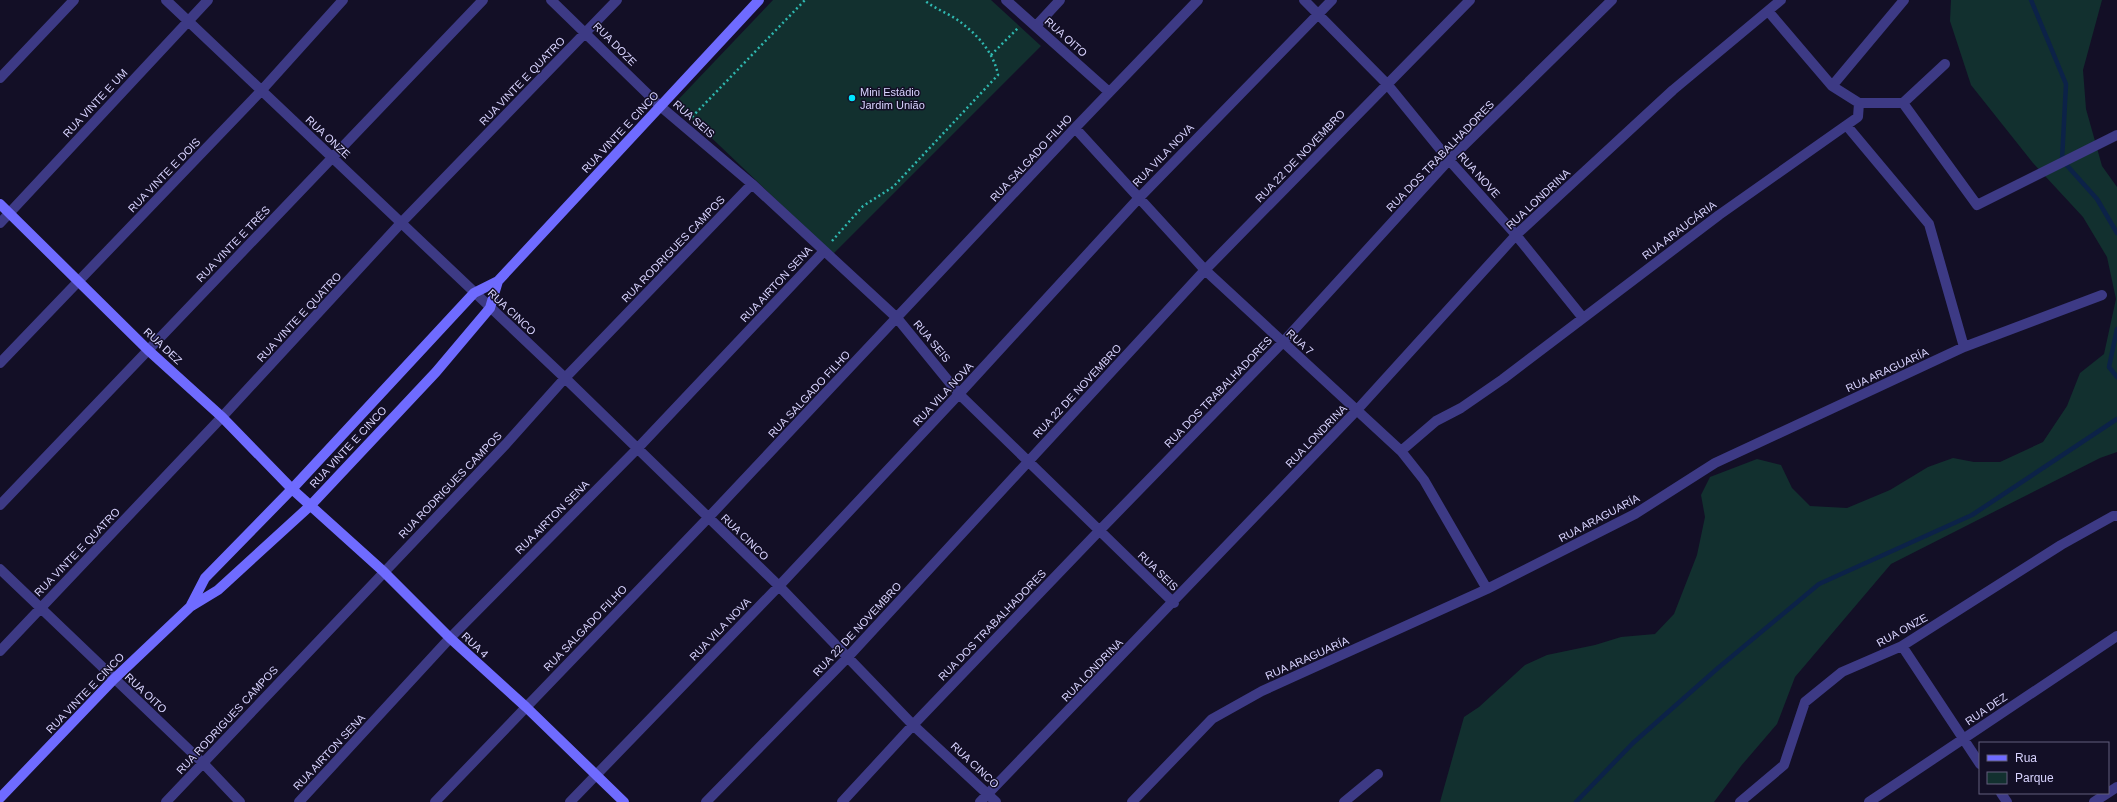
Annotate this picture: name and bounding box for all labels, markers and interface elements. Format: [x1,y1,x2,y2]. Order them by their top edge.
street label: RUA OITO [1043,15,1090,59]
street label: RUA DOZE [591,20,639,68]
street label: RUA VINTE E QUATRO [477,34,568,128]
street label: RUA VINTE E UM [60,66,130,140]
place label: Mini Estádio Jardim União [860,86,925,111]
street label: RUA VINTE E CINCO [579,88,661,175]
marker: Mini Estádio Jardim União [847,93,857,103]
street label: RUA SEIS [671,98,717,140]
street label: RUA DOS TRABALHADORES [1384,98,1496,214]
street label: RUA 22 DE NOVEMBRO [1253,107,1348,205]
street label: RUA SALGADO FILHO [988,112,1075,204]
street label: RUA ONZE [303,113,353,161]
street label: RUA VILA NOVA [1130,121,1196,189]
street label: RUA VINTE E DOIS [125,135,203,215]
street label: RUA NOVE [1456,150,1502,200]
street label: RUA LONDRINA [1504,166,1573,232]
street label: RUA RODRIGUES CAMPOS [619,193,727,305]
street label: RUA ARAUCÁRIA [1640,198,1719,262]
street label: RUA VINTE E TRÊS [194,204,272,284]
street label: RUA AIRTON SENA [738,243,815,324]
street label: RUA VINTE E QUATRO [254,270,344,364]
street label: RUA CINCO [486,287,539,338]
street label: RUA SEIS [911,318,953,364]
street label: RUA DEZ [141,325,185,367]
street label: RUA 7 [1284,327,1316,357]
street label: RUA DOS TRABALHADORES [1162,334,1274,450]
street label: RUA 22 DE NOVEMBRO [1031,341,1124,440]
street label: RUA ARAGUARÍA [1844,345,1931,394]
street label: RUA SALGADO FILHO [766,348,853,440]
street label: RUA VILA NOVA [911,359,976,428]
street label: RUA LONDRINA [1283,402,1349,470]
street label: RUA VINTE E CINCO [307,403,389,490]
street label: RUA RODRIGUES CAMPOS [396,429,504,541]
street label: RUA AIRTON SENA [513,477,592,556]
street label: RUA ARAGUARÍA [1557,491,1642,544]
street label: RUA VINTE E QUATRO [32,505,123,599]
street label: RUA CINCO [719,511,771,563]
street label: RUA SEIS [1136,549,1180,593]
street label: RUA DOS TRABALHADORES [936,567,1048,683]
street label: RUA 22 DE NOVEMBRO [811,579,904,678]
street label: RUA SALGADO FILHO [541,582,629,673]
street label: RUA VILA NOVA [687,595,753,663]
street label: RUA ONZE [1874,611,1930,649]
street label: RUA 4 [459,630,491,660]
street label: RUA ARAGUARÍA [1264,634,1351,682]
street label: RUA LONDRINA [1059,636,1125,704]
street label: RUA VINTE E CINCO [44,650,127,736]
street label: RUA RODRIGUES CAMPOS [174,664,280,776]
street label: RUA OITO [123,671,170,716]
street label: RUA DEZ [1963,691,2009,727]
street label: RUA AIRTON SENA [291,711,368,792]
street label: RUA CINCO [949,740,1002,791]
legend [1979,742,2109,794]
text: Rua [2015,751,2037,765]
text: Parque [2015,771,2054,785]

